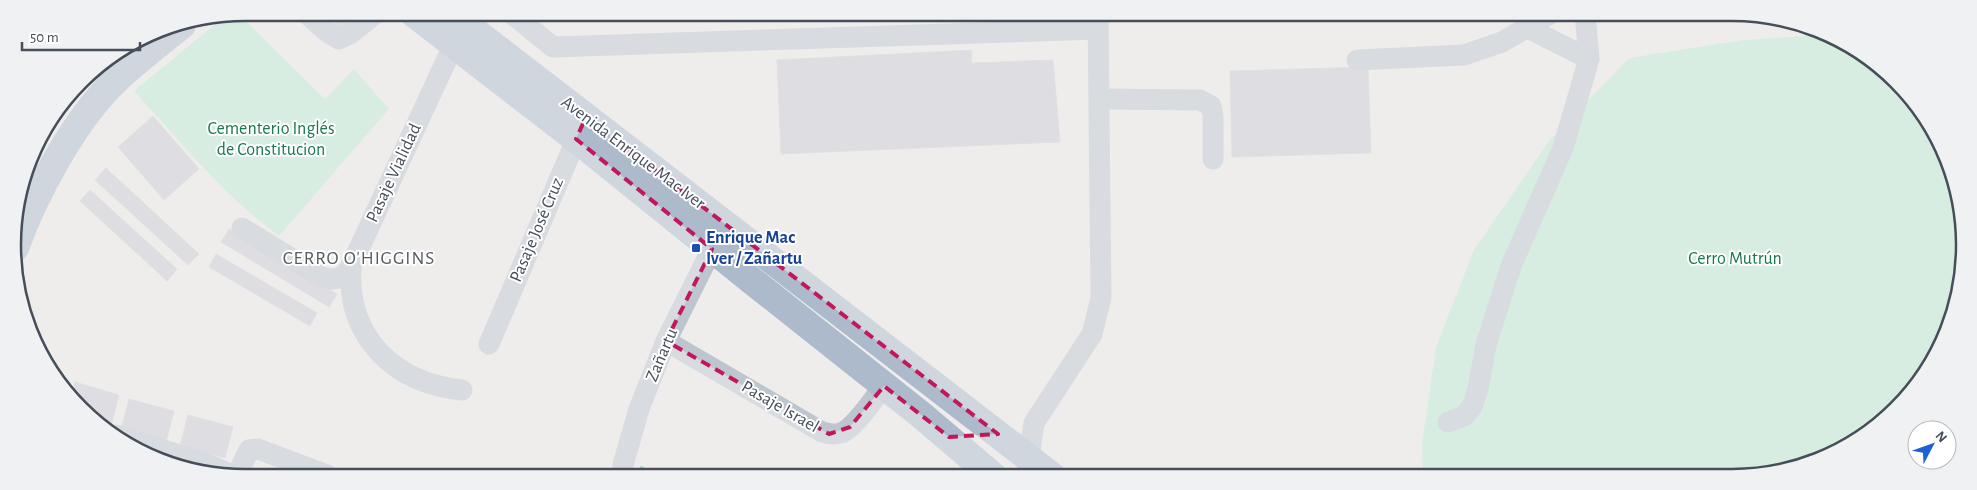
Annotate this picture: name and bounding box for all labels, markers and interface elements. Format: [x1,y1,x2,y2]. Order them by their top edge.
scale bar [22,20,140,52]
text: 50 m [30,30,59,45]
street label: Avenida Enrique Mac Iver [558,93,709,213]
park label: Cementerio Inglés de Constitucion [207,120,335,159]
street label: Pasaje Vialidad [363,121,425,225]
street label: Pasaje José Cruz [507,175,567,285]
place label: Enrique Mac Iver / Zañartu [706,229,803,268]
marker: Enrique Mac Iver / Zañartu [690,242,702,254]
district label: CERRO O'HIGGINS [283,249,435,268]
park label: Cerro Mutrún [1688,250,1782,268]
street label: Zañartu [643,326,681,384]
street label: Pasaje Israel [738,378,822,436]
north arrow [1907,420,1957,470]
text: N [1933,429,1950,445]

